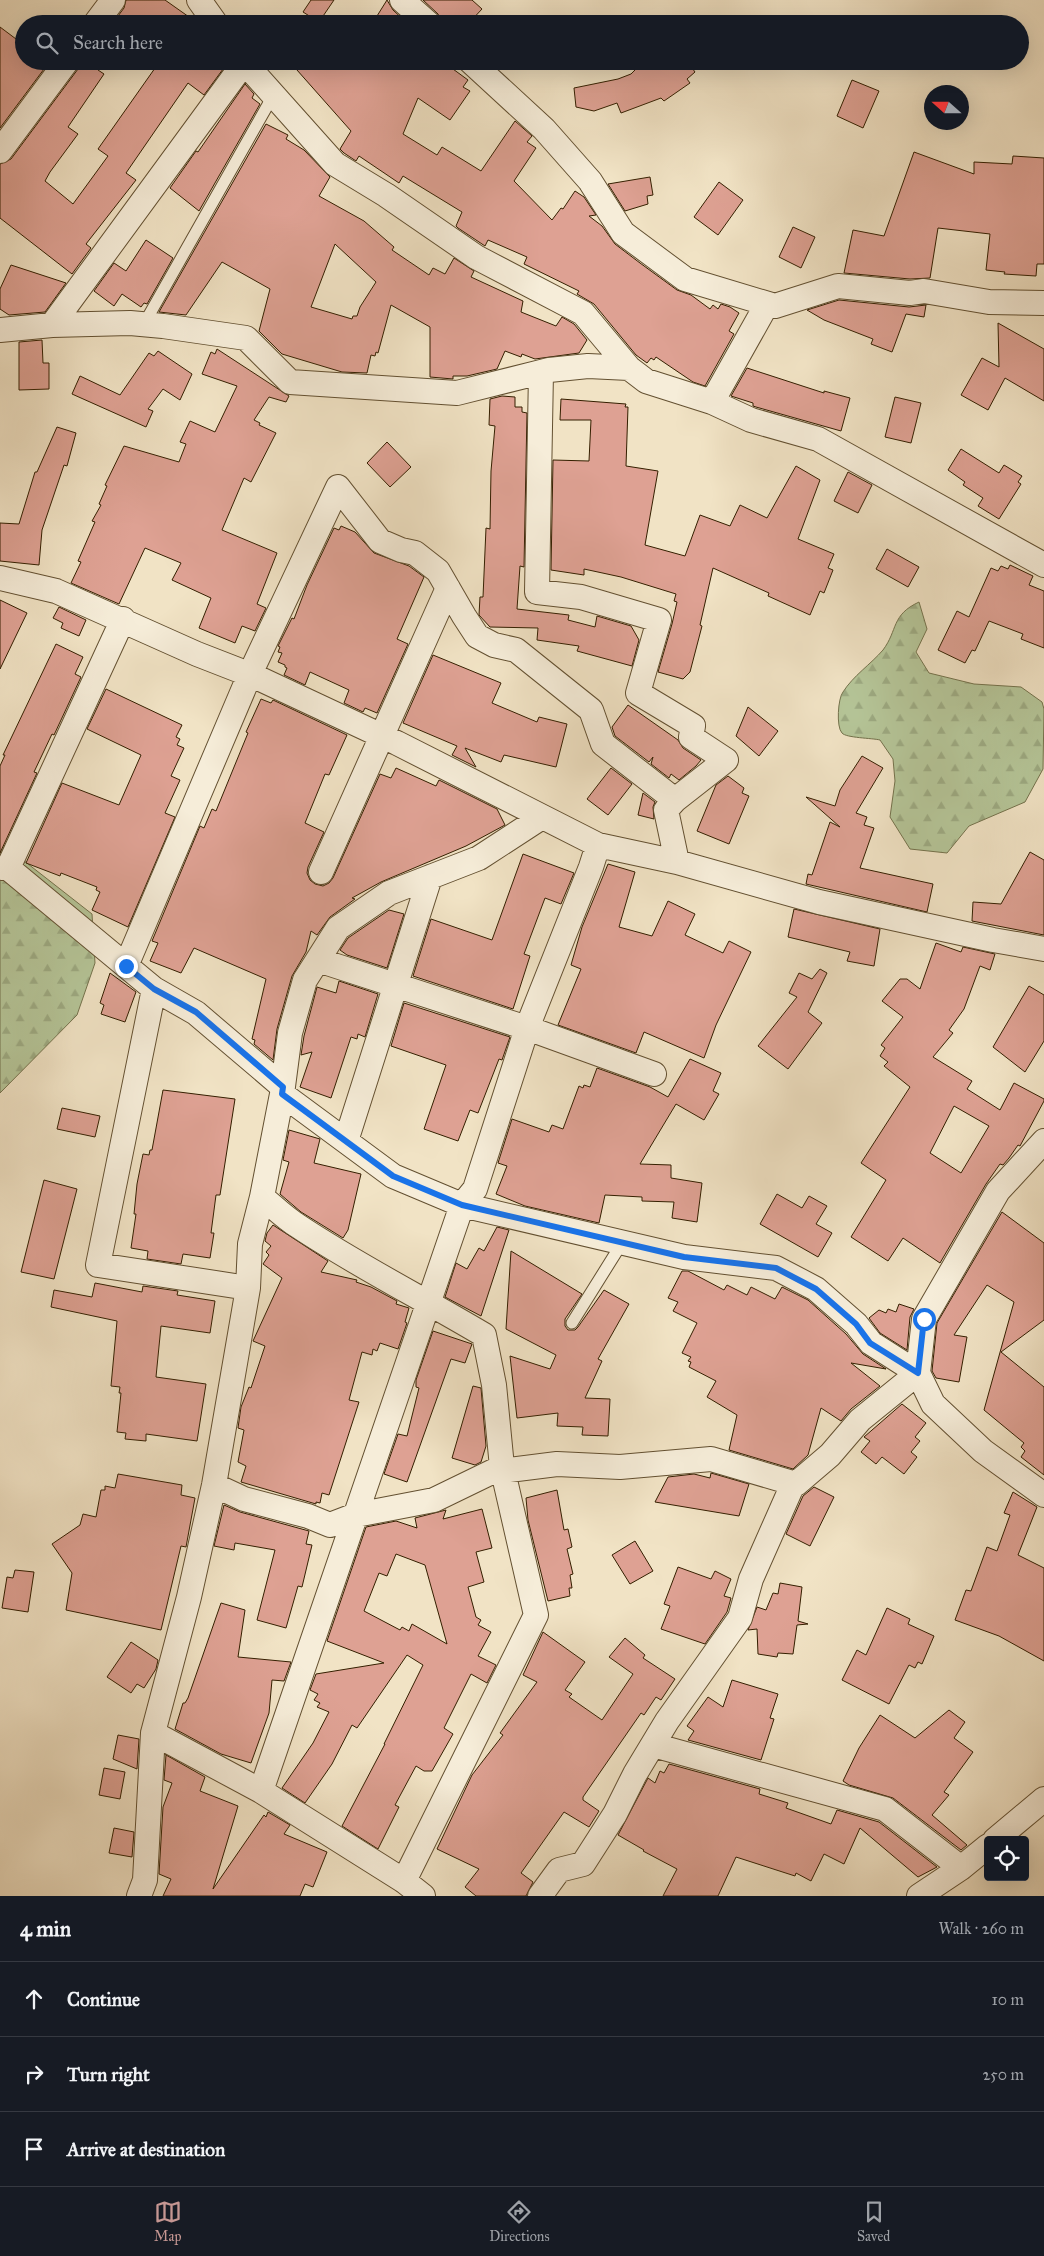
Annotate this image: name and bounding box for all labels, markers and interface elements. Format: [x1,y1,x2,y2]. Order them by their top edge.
search box [15,15,1029,70]
icon: search [33,29,61,57]
text: Search here [73,31,163,54]
north arrow [924,85,969,130]
route end [115,955,138,978]
route start [913,1308,936,1331]
map controls [984,1836,1029,1881]
button: locate [984,1836,1029,1881]
text: 4 min [20,1916,71,1942]
text: Walk · 260 m [938,1919,1024,1938]
icon: ahead [20,1985,48,2013]
text: Continue [67,1988,140,2011]
text: 10 m [992,1990,1024,2009]
icon: right [20,2060,48,2088]
text: Turn right [67,2063,150,2086]
text: 250 m [983,2065,1024,2084]
icon: arrive [20,2135,48,2163]
text: Arrive at destination [67,2138,225,2161]
tab: Map [154,2198,182,2245]
tab: Directions [489,2198,550,2245]
tab: Saved [857,2198,890,2245]

